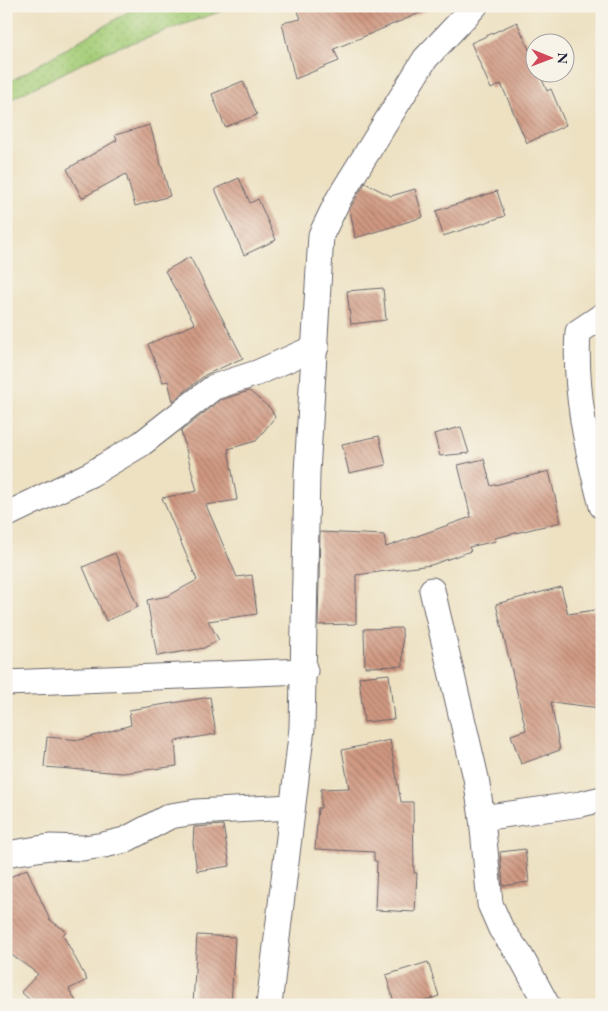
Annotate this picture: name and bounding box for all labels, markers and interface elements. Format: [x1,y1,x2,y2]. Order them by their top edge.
north arrow [526,32,576,82]
text: N [554,52,572,65]

